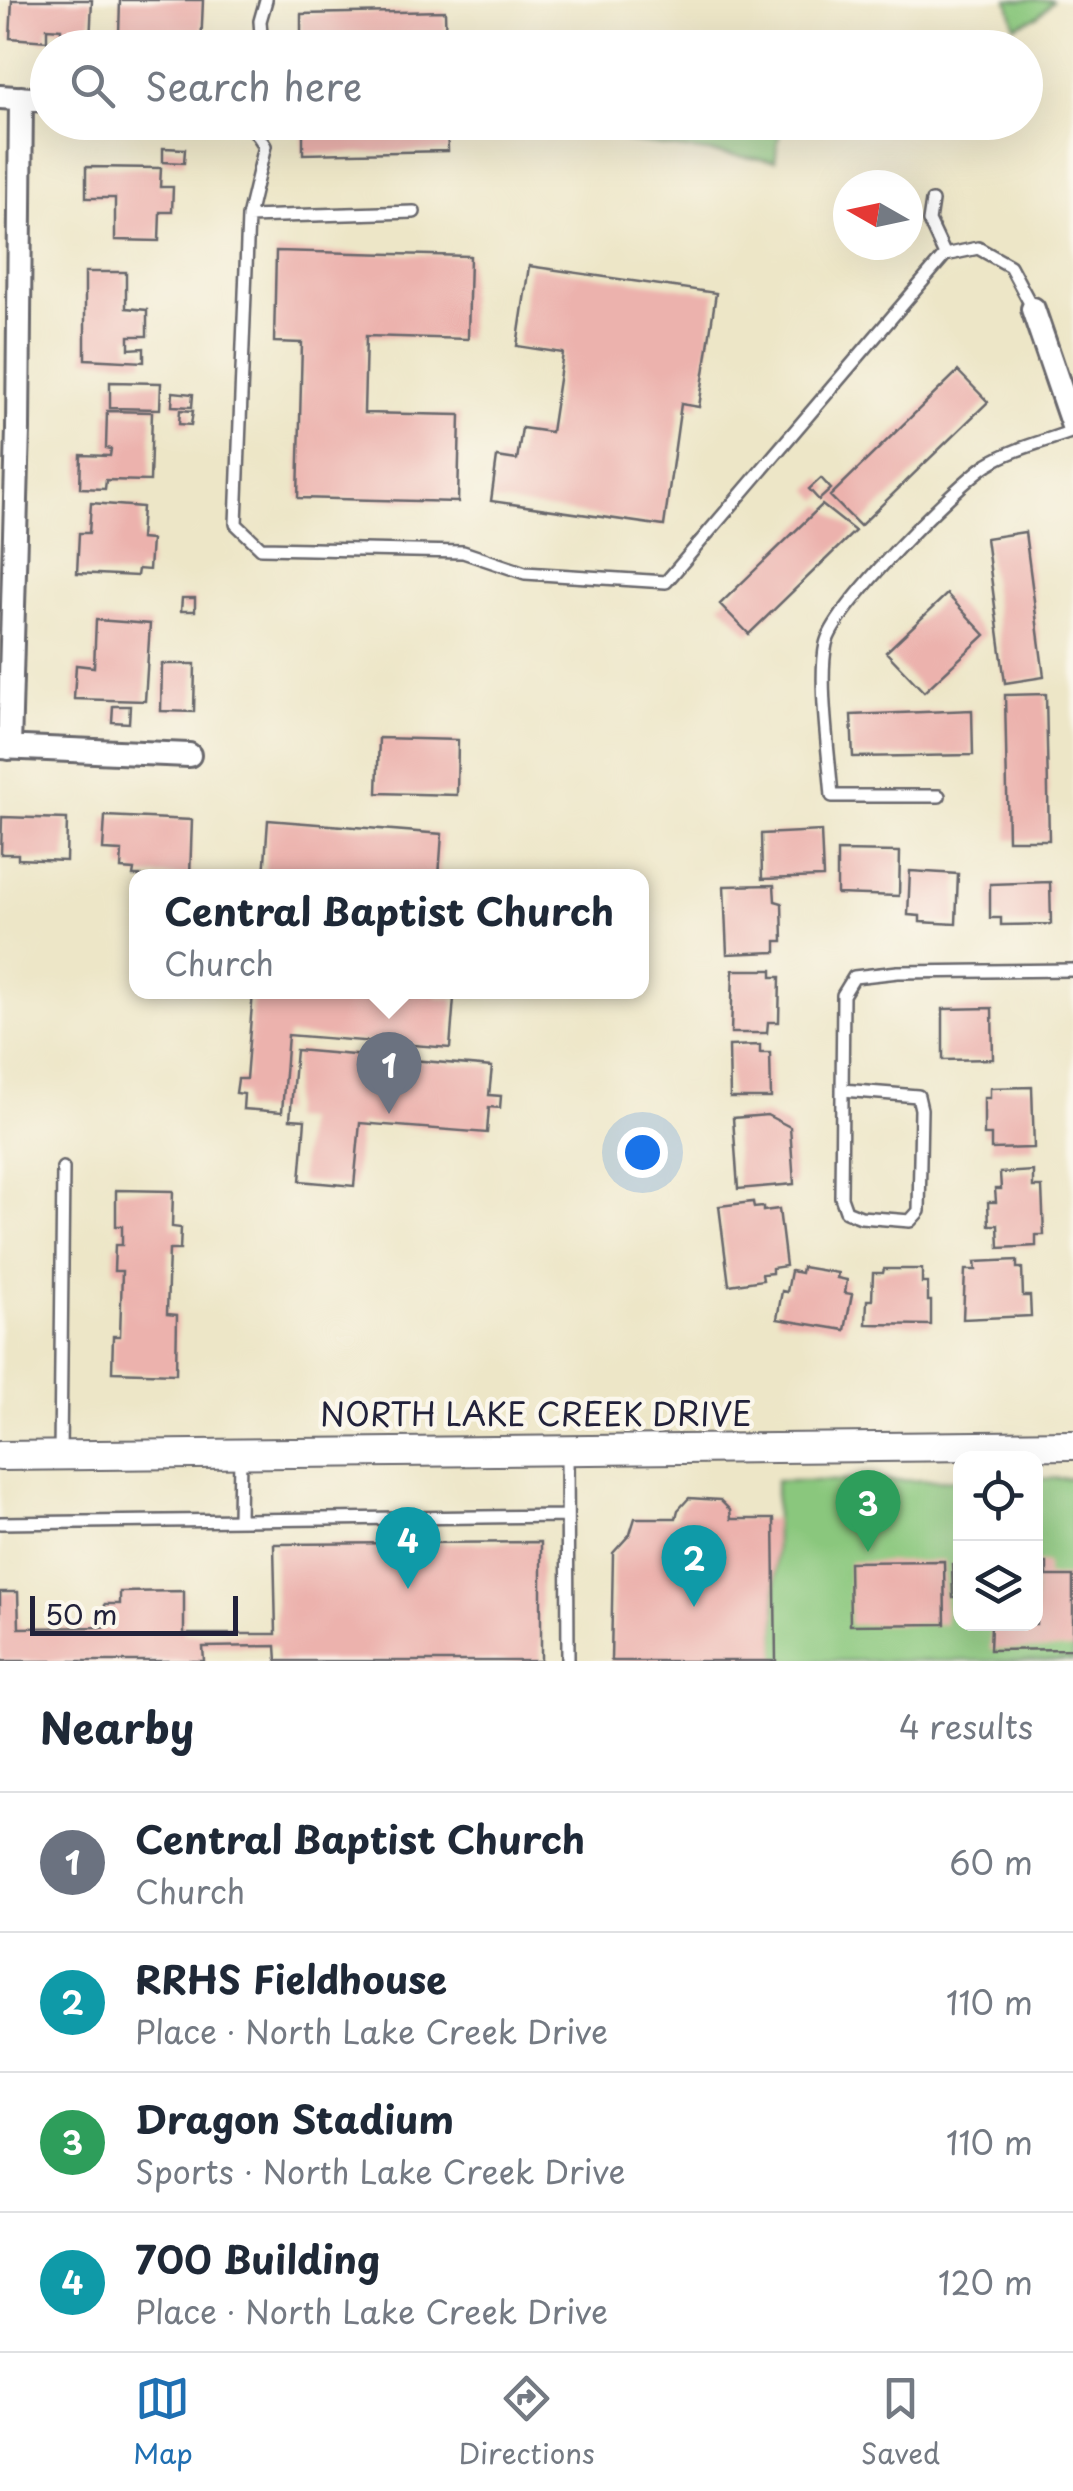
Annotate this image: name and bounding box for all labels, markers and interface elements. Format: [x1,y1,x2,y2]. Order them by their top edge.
search box [30,30,1043,140]
text: Search here [145,57,362,114]
icon: search [65,58,120,113]
north arrow [833,170,923,260]
popup [129,869,649,999]
text: Central Baptist Church [164,882,614,939]
text: Church [164,939,274,987]
pin: 1 [356,1032,422,1114]
your location [617,1127,668,1178]
street label: NORTH LAKE CREEK DRIVE [320,1389,752,1437]
map controls [953,1451,1043,1631]
button: locate [953,1451,1043,1541]
pin: 3 [836,1470,900,1552]
pin: 4 [376,1506,440,1589]
pin: 2 [662,1524,726,1607]
button: layers [953,1541,1043,1631]
scale bar [30,1591,238,1636]
text: 50 m [45,1592,118,1635]
text: Nearby [40,1695,194,1758]
text: 4 results [899,1702,1033,1750]
text: Central Baptist Church [135,1810,585,1867]
text: 1 [65,1838,80,1886]
text: 60 m [949,1838,1033,1886]
text: Church [135,1867,245,1915]
text: RRHS Fieldhouse [135,1950,447,2007]
text: 2 [61,1978,84,2026]
text: 110 m [946,1978,1033,2026]
text: Place · North Lake Creek Drive [135,2007,608,2055]
text: Dragon Stadium [135,2090,454,2147]
text: 3 [62,2118,83,2166]
text: 110 m [946,2118,1033,2166]
text: Sports · North Lake Creek Drive [135,2147,625,2195]
text: 700 Building [135,2230,380,2287]
text: 4 [62,2258,83,2306]
text: 120 m [938,2258,1033,2306]
text: Place · North Lake Creek Drive [135,2287,608,2335]
tab: Map [133,2371,193,2474]
tab: Directions [459,2371,595,2474]
tab: Saved [861,2371,940,2474]

